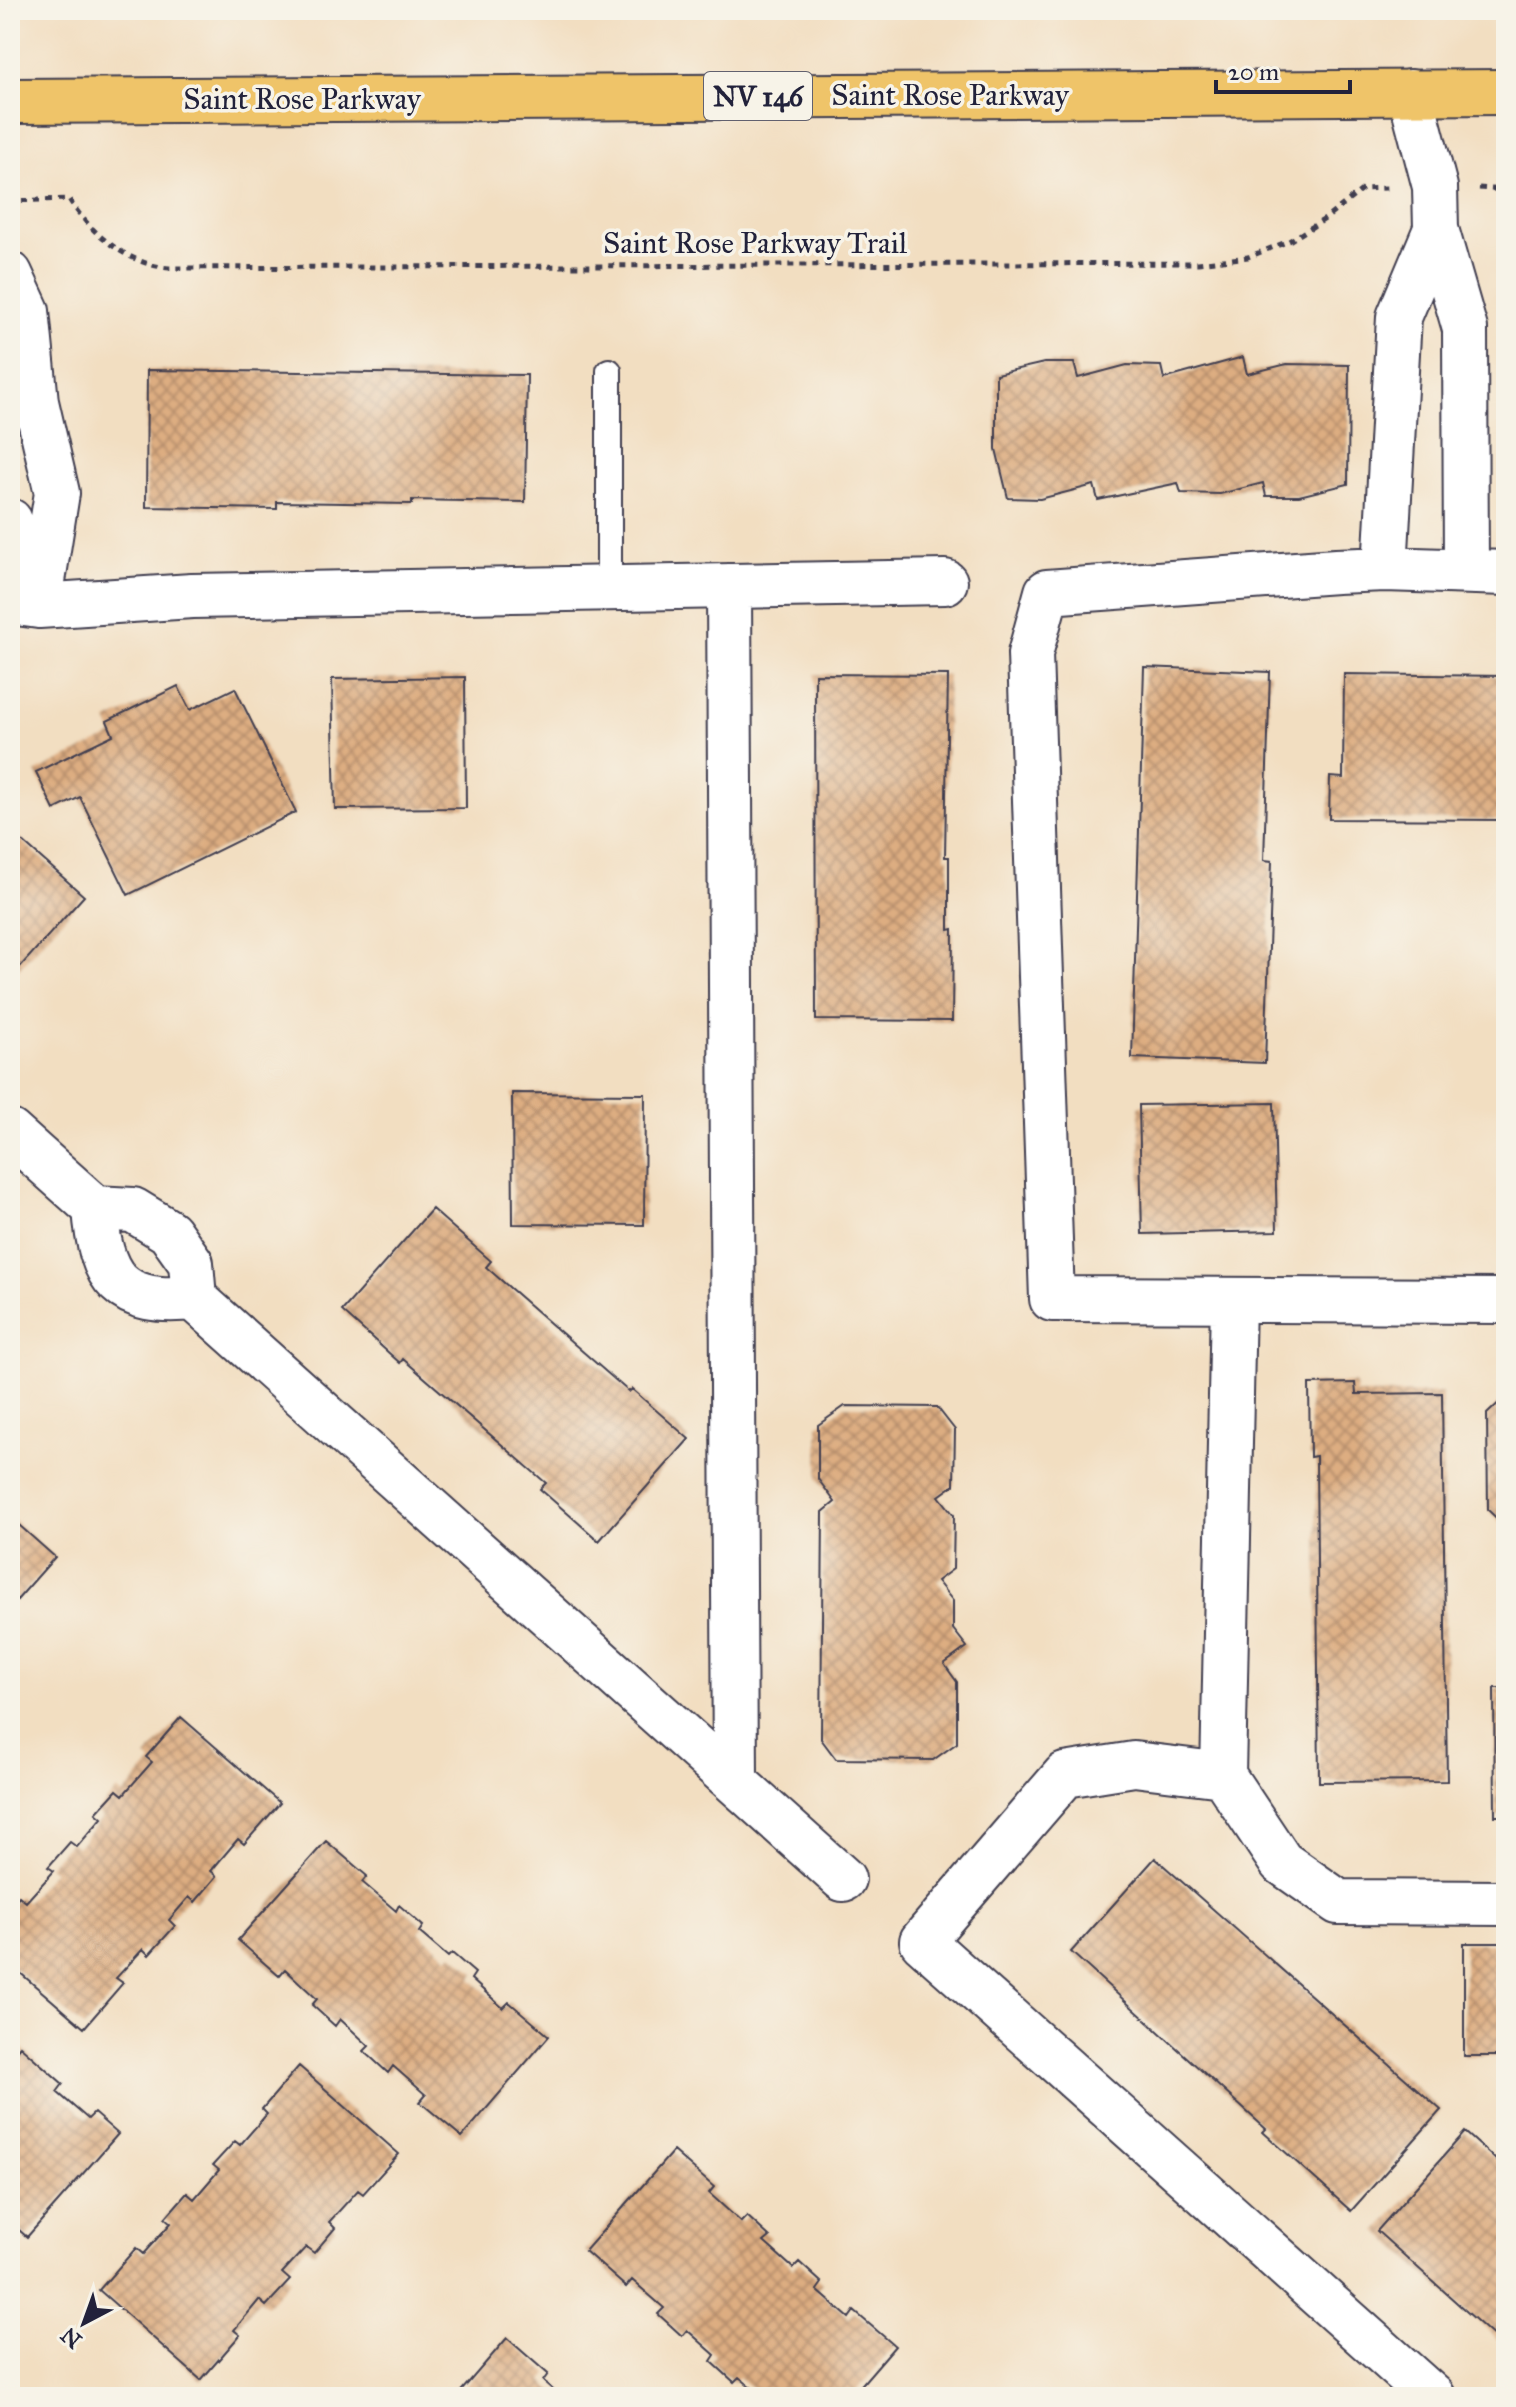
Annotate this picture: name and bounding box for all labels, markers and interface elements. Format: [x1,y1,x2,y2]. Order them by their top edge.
scale bar [1216,44,1350,94]
text: 20 m [1228,57,1279,87]
road number: NV 146 [704,72,812,120]
street label: Saint Rose Parkway [831,77,1070,113]
street label: Saint Rose Parkway [183,81,422,117]
street label: Saint Rose Parkway Trail [603,225,908,261]
north arrow [44,2283,124,2363]
text: N [55,2321,87,2354]

